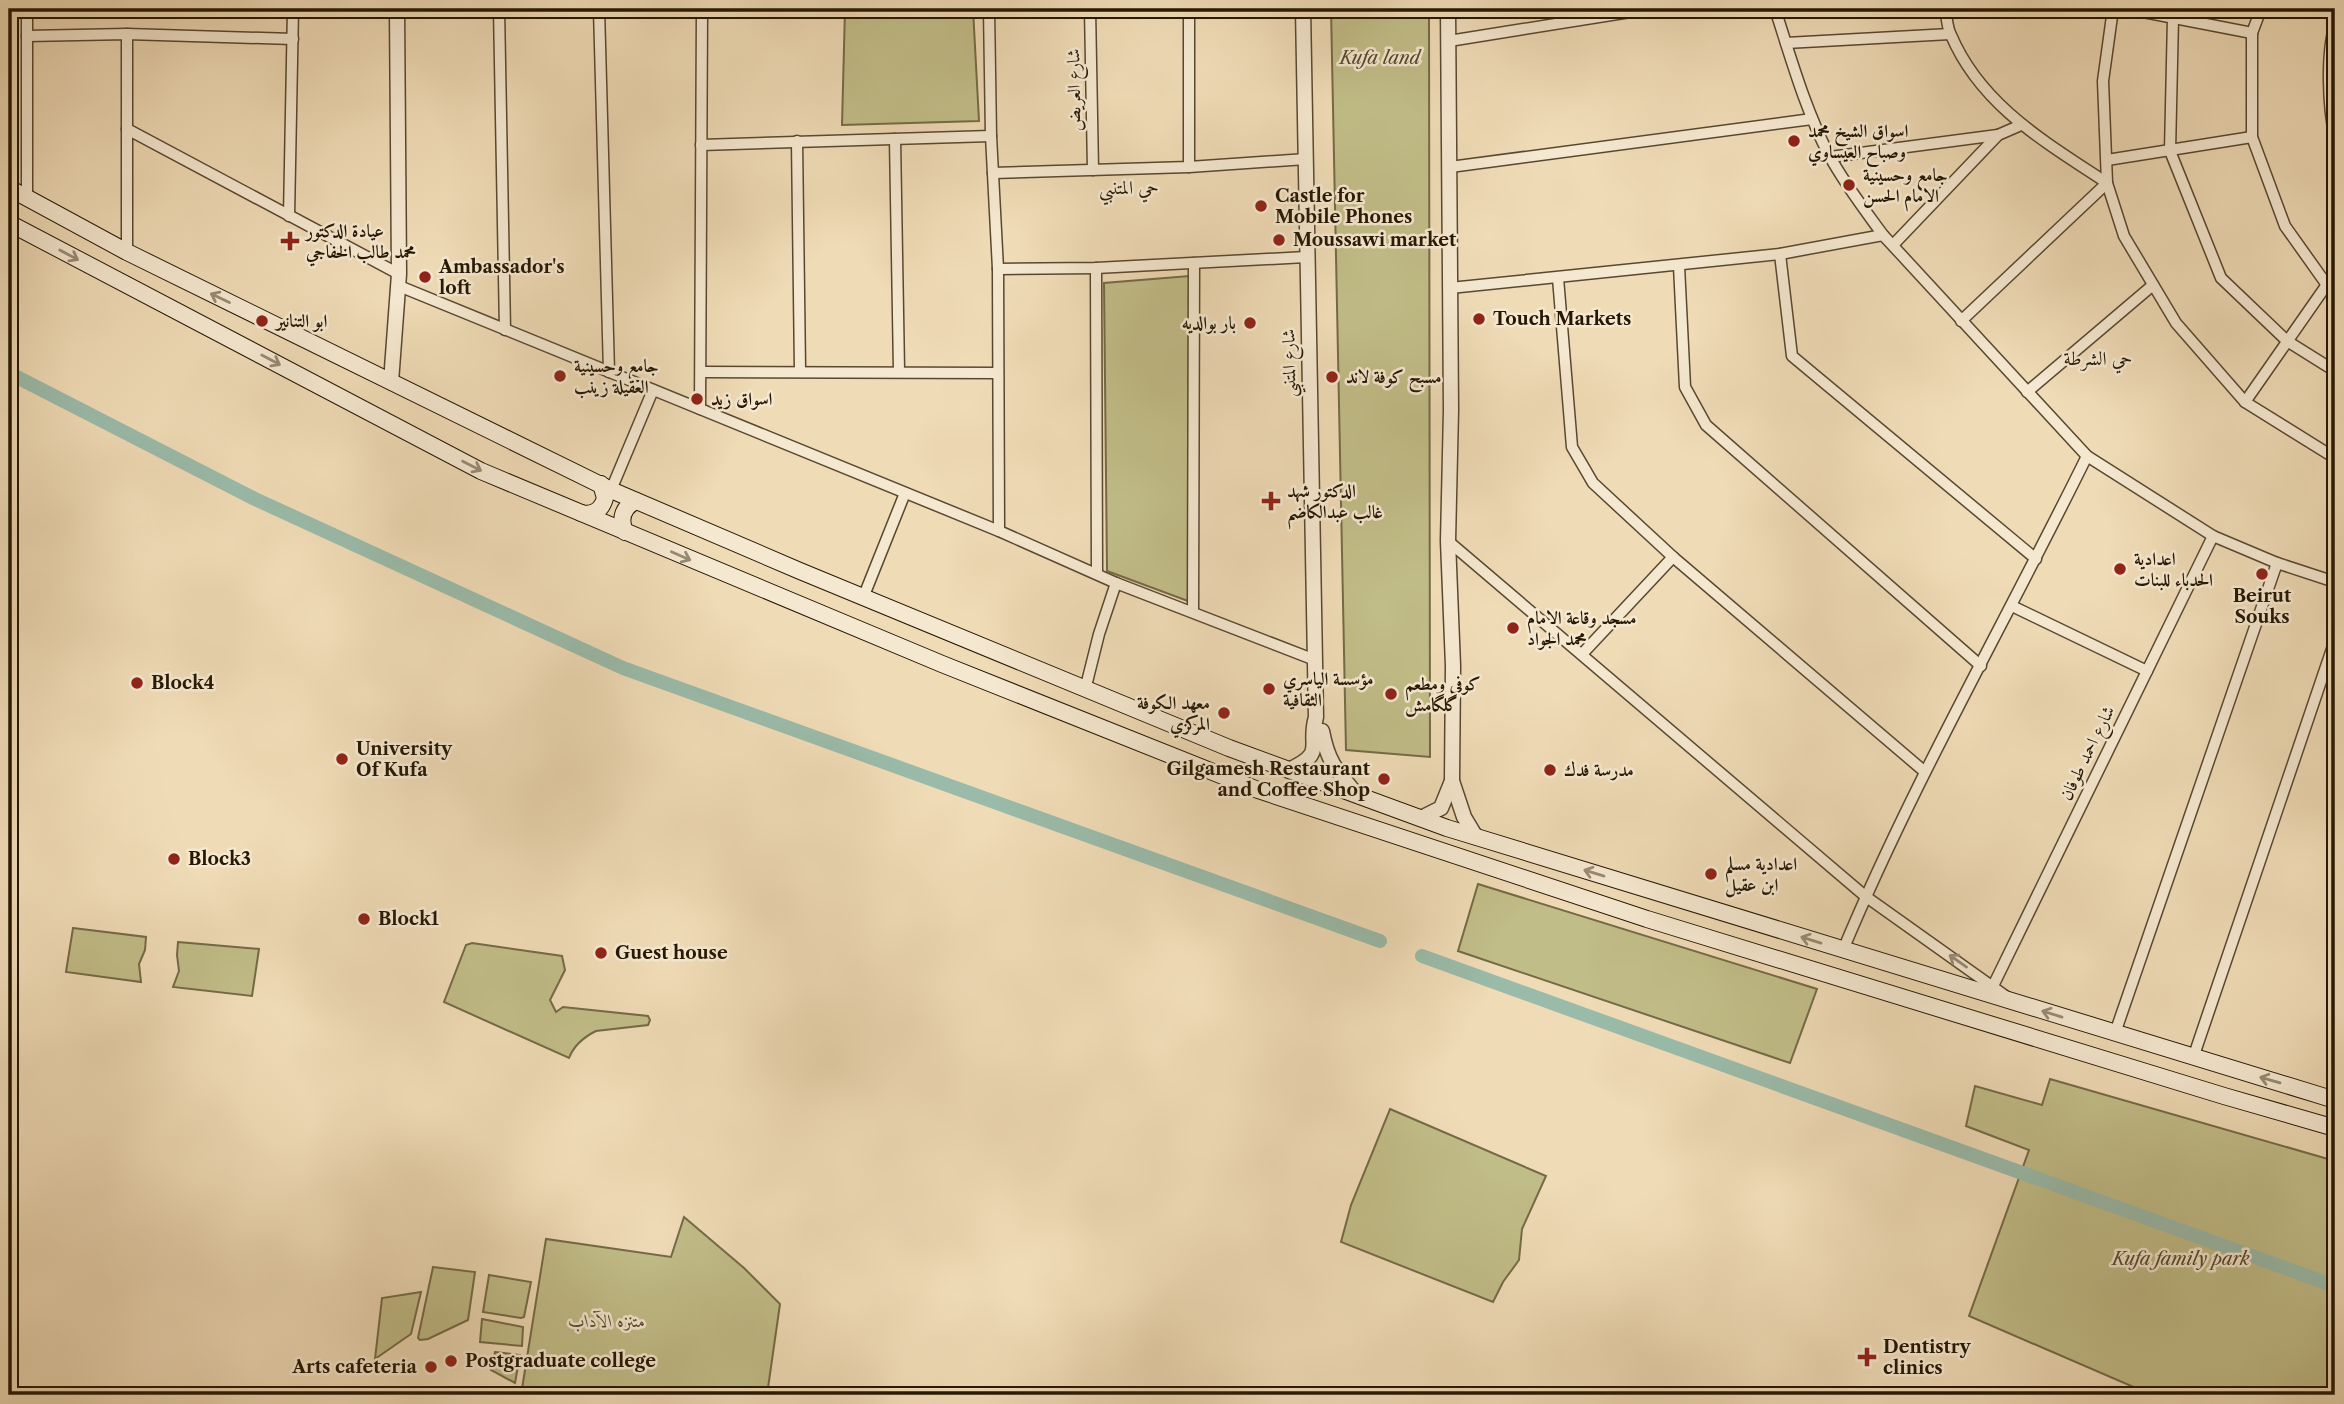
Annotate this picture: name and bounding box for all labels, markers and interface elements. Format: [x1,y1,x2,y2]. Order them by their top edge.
park label: Kufa land [1338,47,1423,69]
street label: شارع العريض [1062,48,1090,132]
place label: اسواق الشيخ محمد وصباح العيساوي [1808,120,1909,168]
marker: اسواق الشيخ محمد وصباح العيساوي [1786,133,1802,149]
place label: جامع وحسينية الامام الحسن [1863,164,1948,212]
district label: حي المتنبي [1099,176,1159,206]
marker: جامع وحسينية الامام الحسن [1841,177,1857,193]
place label: Castle for Mobile Phones [1275,185,1412,228]
marker: Castle for Mobile Phones [1253,198,1269,214]
place label: عيادة الدكتور محمد طالب الخفاجي [304,220,416,267]
place label: Moussawi market [1293,229,1457,251]
marker: عيادة الدكتور محمد طالب الخفاجي [280,231,300,251]
marker: Moussawi market [1271,232,1287,248]
one-way arrow [58,248,79,262]
place label: Ambassador's loft [438,256,565,299]
marker: Ambassador's loft [417,269,433,285]
one-way arrow [210,290,231,304]
place label: Touch Markets [1493,308,1631,330]
place label: ابو التنانير [274,310,327,332]
marker: Touch Markets [1471,311,1487,327]
place label: بار بوالديه [1182,312,1236,334]
marker: ابو التنانير [254,313,270,329]
marker: بار بوالديه [1242,315,1258,331]
street label: شارع المتنبي [1277,329,1307,397]
district label: حي الشرطة [2064,347,2132,374]
one-way arrow [260,354,280,368]
place label: جامع وحسينية العقيلة زينب [574,355,659,399]
place label: مسبح كوفة لاند [1346,366,1442,393]
marker: جامع وحسينية العقيلة زينب [552,368,568,384]
marker: مسبح كوفة لاند [1324,369,1340,385]
place label: اسواق زيد [711,388,773,410]
marker: اسواق زيد [689,391,705,407]
one-way arrow [461,460,482,473]
place label: الدكتور شهد غالب عبدالكاضم [1287,480,1383,530]
marker: الدكتور شهد غالب عبدالكاضم [1261,491,1281,511]
place label: اعدادية الحدباء للبنات [2134,548,2213,591]
one-way arrow [670,550,691,563]
marker: اعدادية الحدباء للبنات [2112,561,2128,577]
marker: Beirut Souks [2254,566,2270,582]
place label: Beirut Souks [2233,585,2292,628]
place label: مسجد وقاعة الامام محمد الجواد [1527,607,1637,650]
marker: مسجد وقاعة الامام محمد الجواد [1505,620,1521,636]
place label: مؤسسة الياسري الثقافية [1283,668,1373,711]
place label: Block4 [151,672,214,694]
place label: كوفي ومطعم گلگامش [1405,673,1481,717]
marker: Block4 [129,675,145,691]
marker: مؤسسة الياسري الثقافية [1261,681,1277,697]
marker: كوفي ومطعم گلگامش [1383,686,1399,702]
place label: معهد الكوفة المركزي [1137,692,1210,739]
street label: شارع احمد طوفان [2055,702,2123,806]
marker: معهد الكوفة المركزي [1216,705,1232,721]
place label: University Of Kufa [356,738,453,781]
marker: University Of Kufa [334,751,350,767]
place label: Gilgamesh Restaurant and Coffee Shop [1166,758,1371,801]
place label: مدرسة فدك [1564,759,1634,781]
marker: مدرسة فدك [1542,762,1558,778]
marker: Gilgamesh Restaurant and Coffee Shop [1376,771,1392,787]
place label: Block3 [188,848,251,870]
marker: Block3 [166,851,182,867]
place label: اعدادية مسلم ابن عقيل [1725,853,1797,898]
one-way arrow [1583,866,1605,879]
marker: اعدادية مسلم ابن عقيل [1703,866,1719,882]
place label: Block1 [378,908,439,930]
marker: Block1 [356,911,372,927]
one-way arrow [1801,932,1823,945]
place label: Guest house [615,942,728,964]
marker: Guest house [593,945,609,961]
one-way arrow [1949,954,1968,968]
one-way arrow [2041,1007,2063,1020]
one-way arrow [2259,1073,2281,1086]
park label: Kufa family park [2110,1248,2250,1270]
park label: متنزه الآداب [568,1310,646,1332]
place label: Dentistry clinics [1883,1336,1972,1379]
marker: Dentistry clinics [1857,1347,1877,1367]
place label: Postgraduate college [465,1350,656,1372]
marker: Postgraduate college [443,1353,459,1369]
place label: Arts cafeteria [291,1356,418,1378]
marker: Arts cafeteria [423,1359,439,1375]

